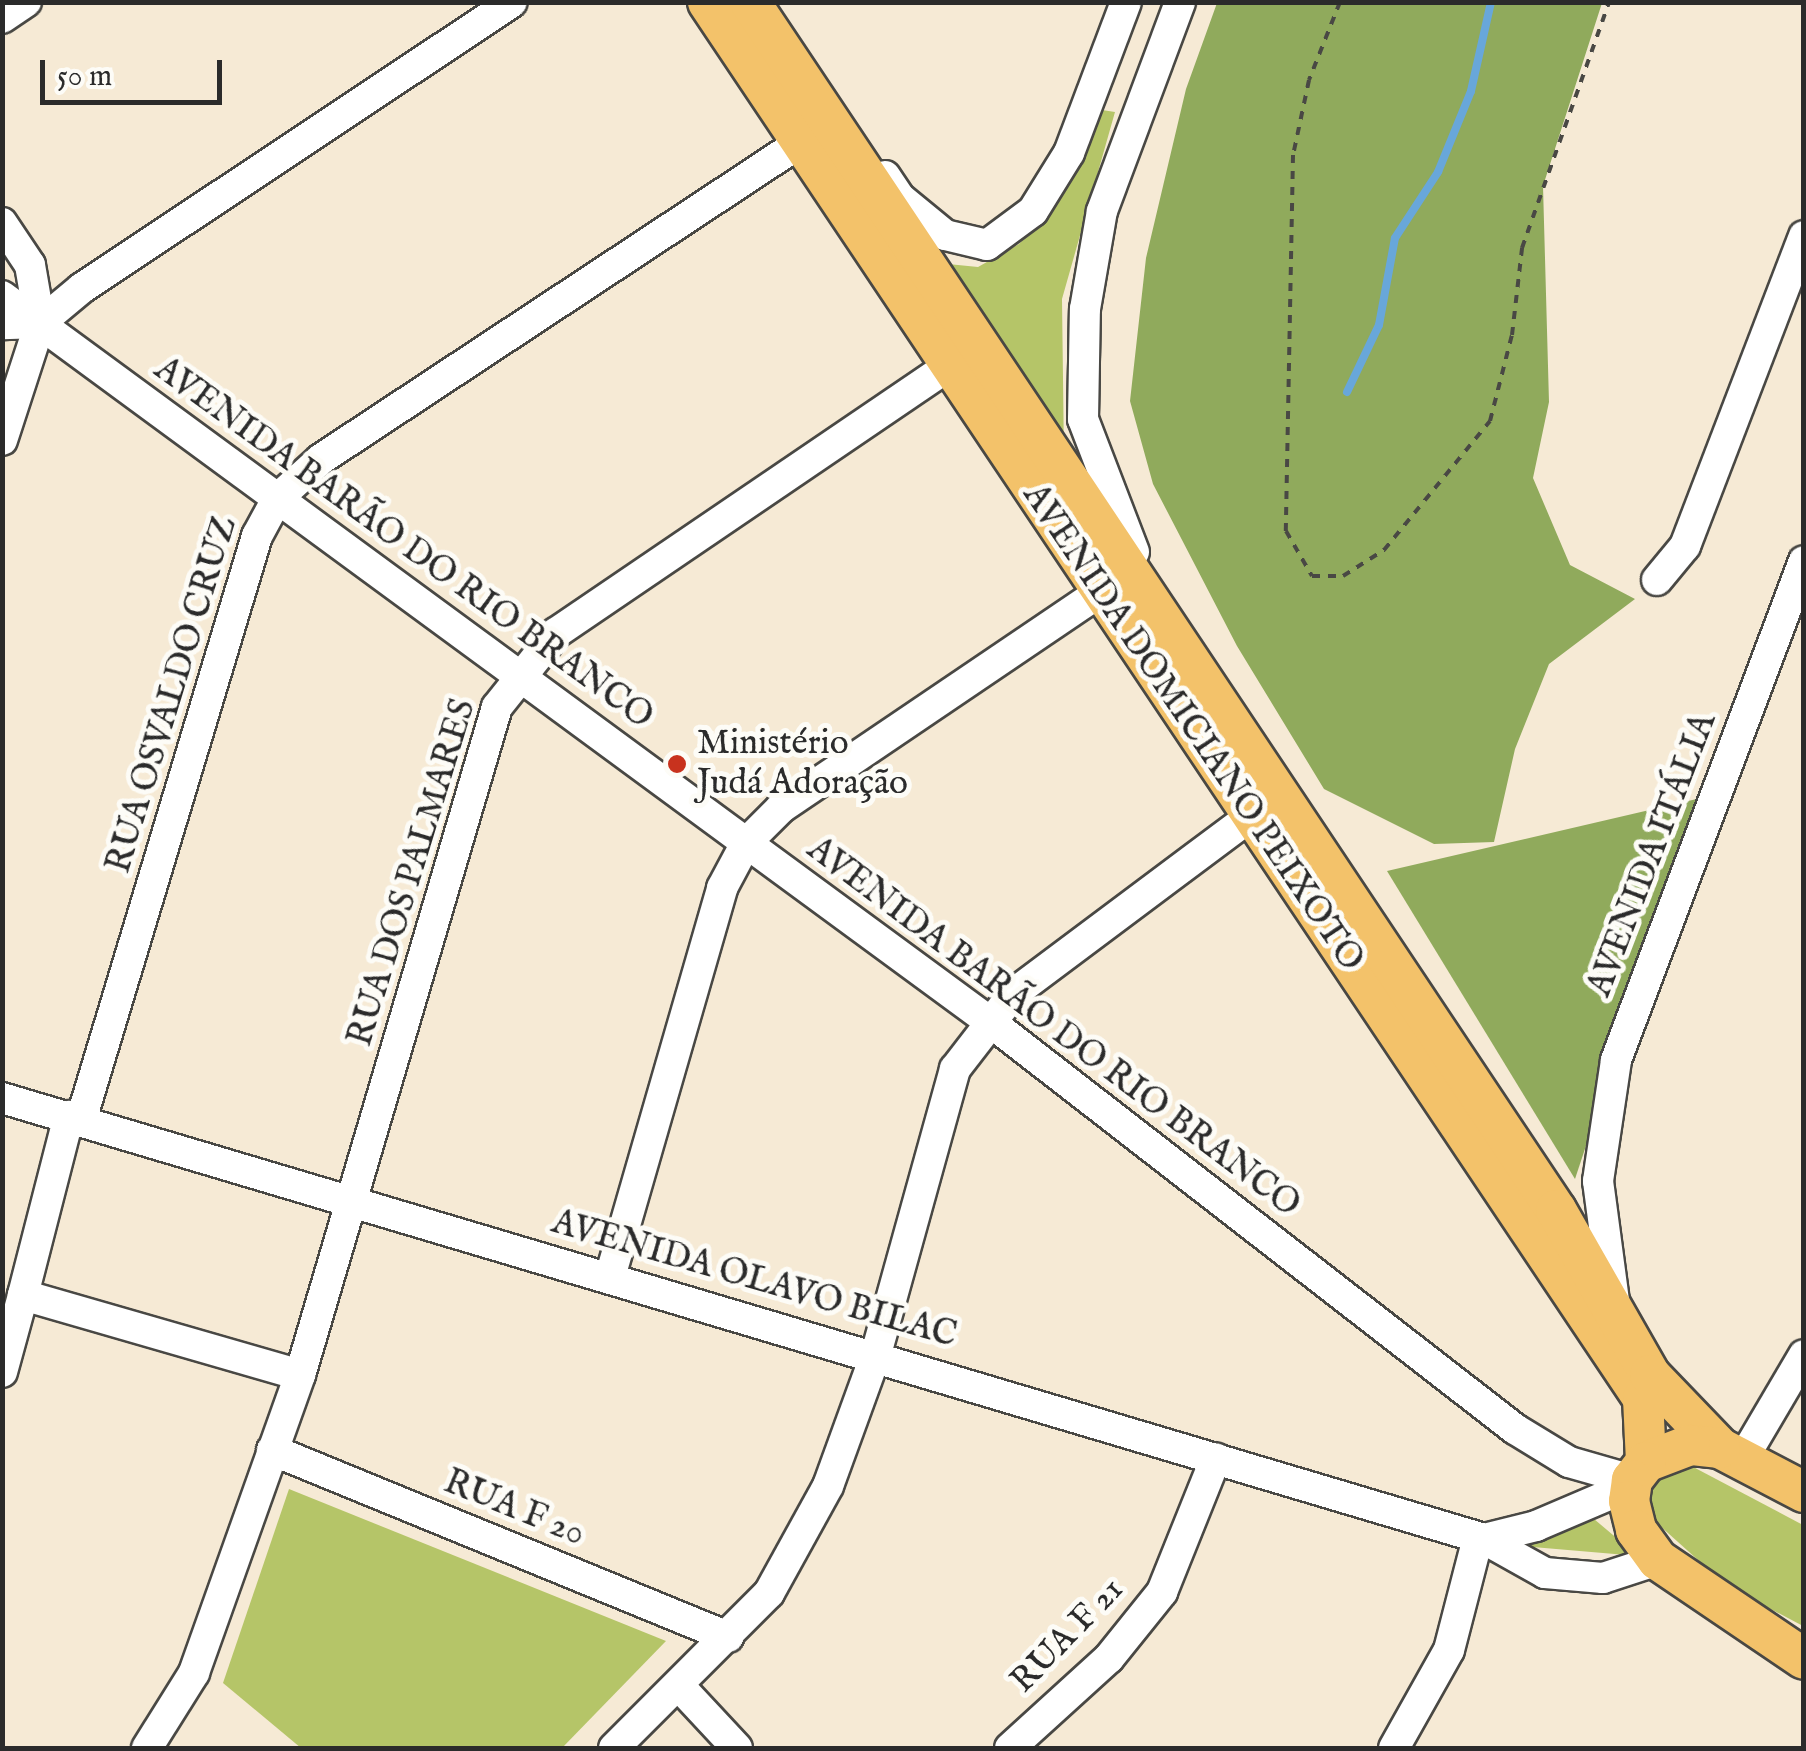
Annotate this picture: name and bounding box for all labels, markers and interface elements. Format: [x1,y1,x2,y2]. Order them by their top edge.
scale bar [45,40,228,102]
text: 50 m [57,58,112,96]
street label: AVENIDA BARÃO DO RIO BRANCO [146,349,660,739]
street label: AVENIDA DOMICIANO PEIXOTO [1013,476,1371,980]
street label: RUA OSVALDO CRUZ [99,512,247,878]
street label: RUA DOS PALMARES [340,695,486,1051]
street label: AVENIDA ITÁLIA [1580,707,1726,1003]
place label: Ministério Judá Adoração [697,723,908,805]
marker: Ministério Judá Adoração [666,753,688,775]
street label: AVENIDA BARÃO DO RIO BRANCO [798,829,1308,1227]
street label: AVENIDA OLAVO BILAC [547,1202,961,1358]
street label: RUA F 20 [437,1462,591,1556]
street label: RUA F 21 [1003,1570,1133,1702]

